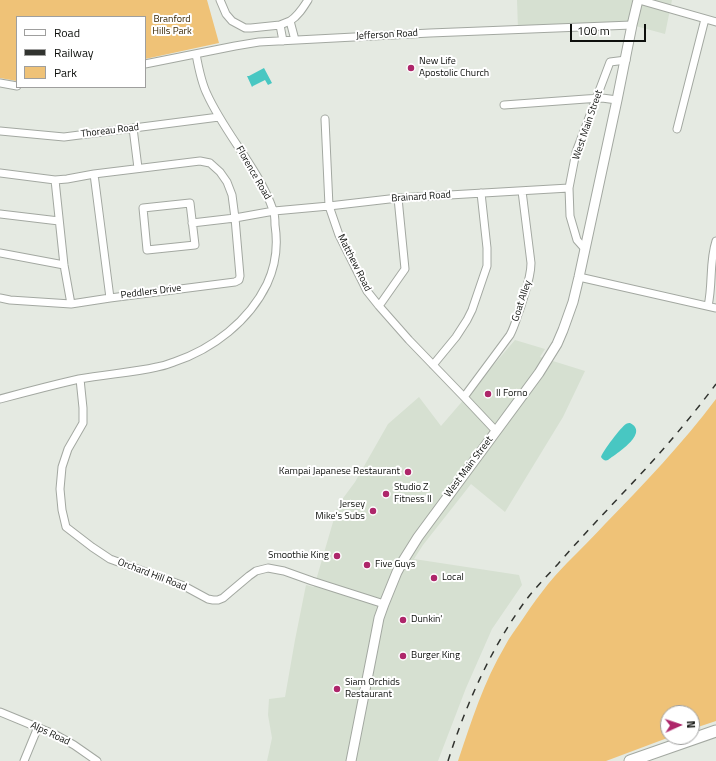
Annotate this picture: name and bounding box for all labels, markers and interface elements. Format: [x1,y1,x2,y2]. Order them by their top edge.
park label: Branford Hills Park [152,14,192,38]
legend [16,16,146,88]
scale bar [572,16,648,42]
text: 100 m [577,21,610,40]
text: Road [54,23,80,42]
street label: Jefferson Road [356,27,418,43]
text: Railway [54,43,94,62]
place label: New Life Apostolic Church [419,56,489,80]
text: Park [54,63,77,82]
marker: New Life Apostolic Church [406,63,416,73]
street label: West Main Street [570,89,606,161]
street label: Thoreau Road [80,121,140,141]
street label: Florence Road [233,144,273,202]
street label: Brainard Road [391,189,451,205]
street label: Matthew Road [335,233,373,293]
street label: Goat Alley [510,279,534,323]
street label: Peddlers Drive [120,282,182,302]
place label: Il Forno [496,388,527,400]
marker: Il Forno [483,389,493,399]
street label: West Main Street [442,434,496,500]
place label: Kampai Japanese Restaurant [279,466,400,478]
marker: Kampai Japanese Restaurant [403,467,413,477]
place label: Studio Z Fitness II [394,482,432,506]
marker: Studio Z Fitness II [381,489,391,499]
place label: Jersey Mike's Subs [315,499,365,522]
marker: Jersey Mike's Subs [368,506,378,516]
place label: Smoothie King [268,550,329,562]
marker: Smoothie King [332,551,342,561]
street label: Orchard Hill Road [116,556,188,594]
place label: Five Guys [375,559,415,571]
marker: Five Guys [362,560,372,570]
place label: Local [442,572,464,584]
marker: Local [429,573,439,583]
place label: Dunkin' [411,614,442,626]
marker: Dunkin' [398,615,408,625]
place label: Burger King [411,650,460,662]
marker: Burger King [398,651,408,661]
place label: Siam Orchids Restaurant [345,677,400,700]
marker: Siam Orchids Restaurant [332,684,342,694]
north arrow [660,705,700,745]
street label: Alps Road [28,720,72,748]
text: N [683,720,699,729]

